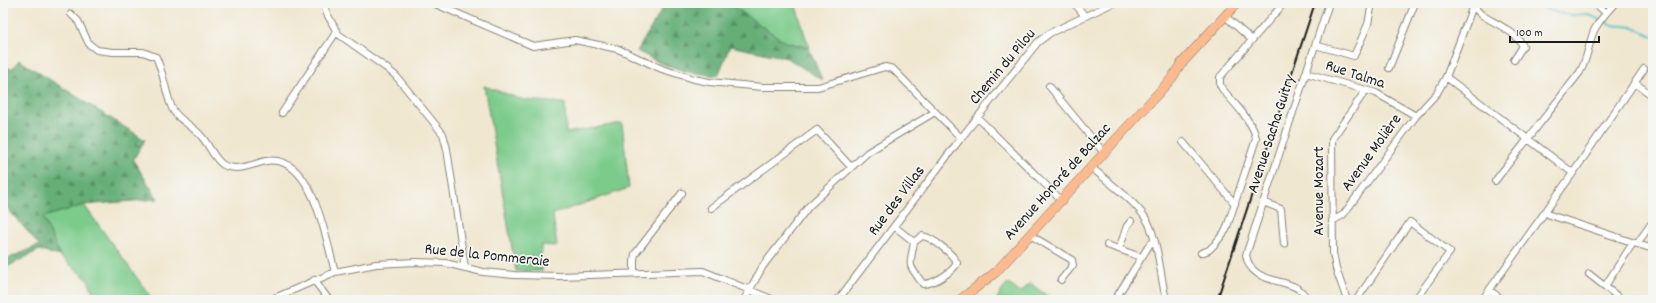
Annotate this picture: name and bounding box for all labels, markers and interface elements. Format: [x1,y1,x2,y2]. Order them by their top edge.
scale bar [1510,18,1599,44]
street label: Chemin du Pilou [964,24,1042,110]
text: 100 m [1516,25,1543,42]
street label: Rue Talma [1322,55,1388,96]
street label: Avenue Sacha Guitry [1242,71,1302,196]
street label: Avenue Molière [1336,110,1408,196]
street label: Avenue Honoré de Balzac [999,118,1117,246]
street label: Avenue Mozart [1308,146,1331,236]
street label: Rue des Villas [863,161,931,241]
street label: Rue de la Pommeraie [423,238,551,274]

